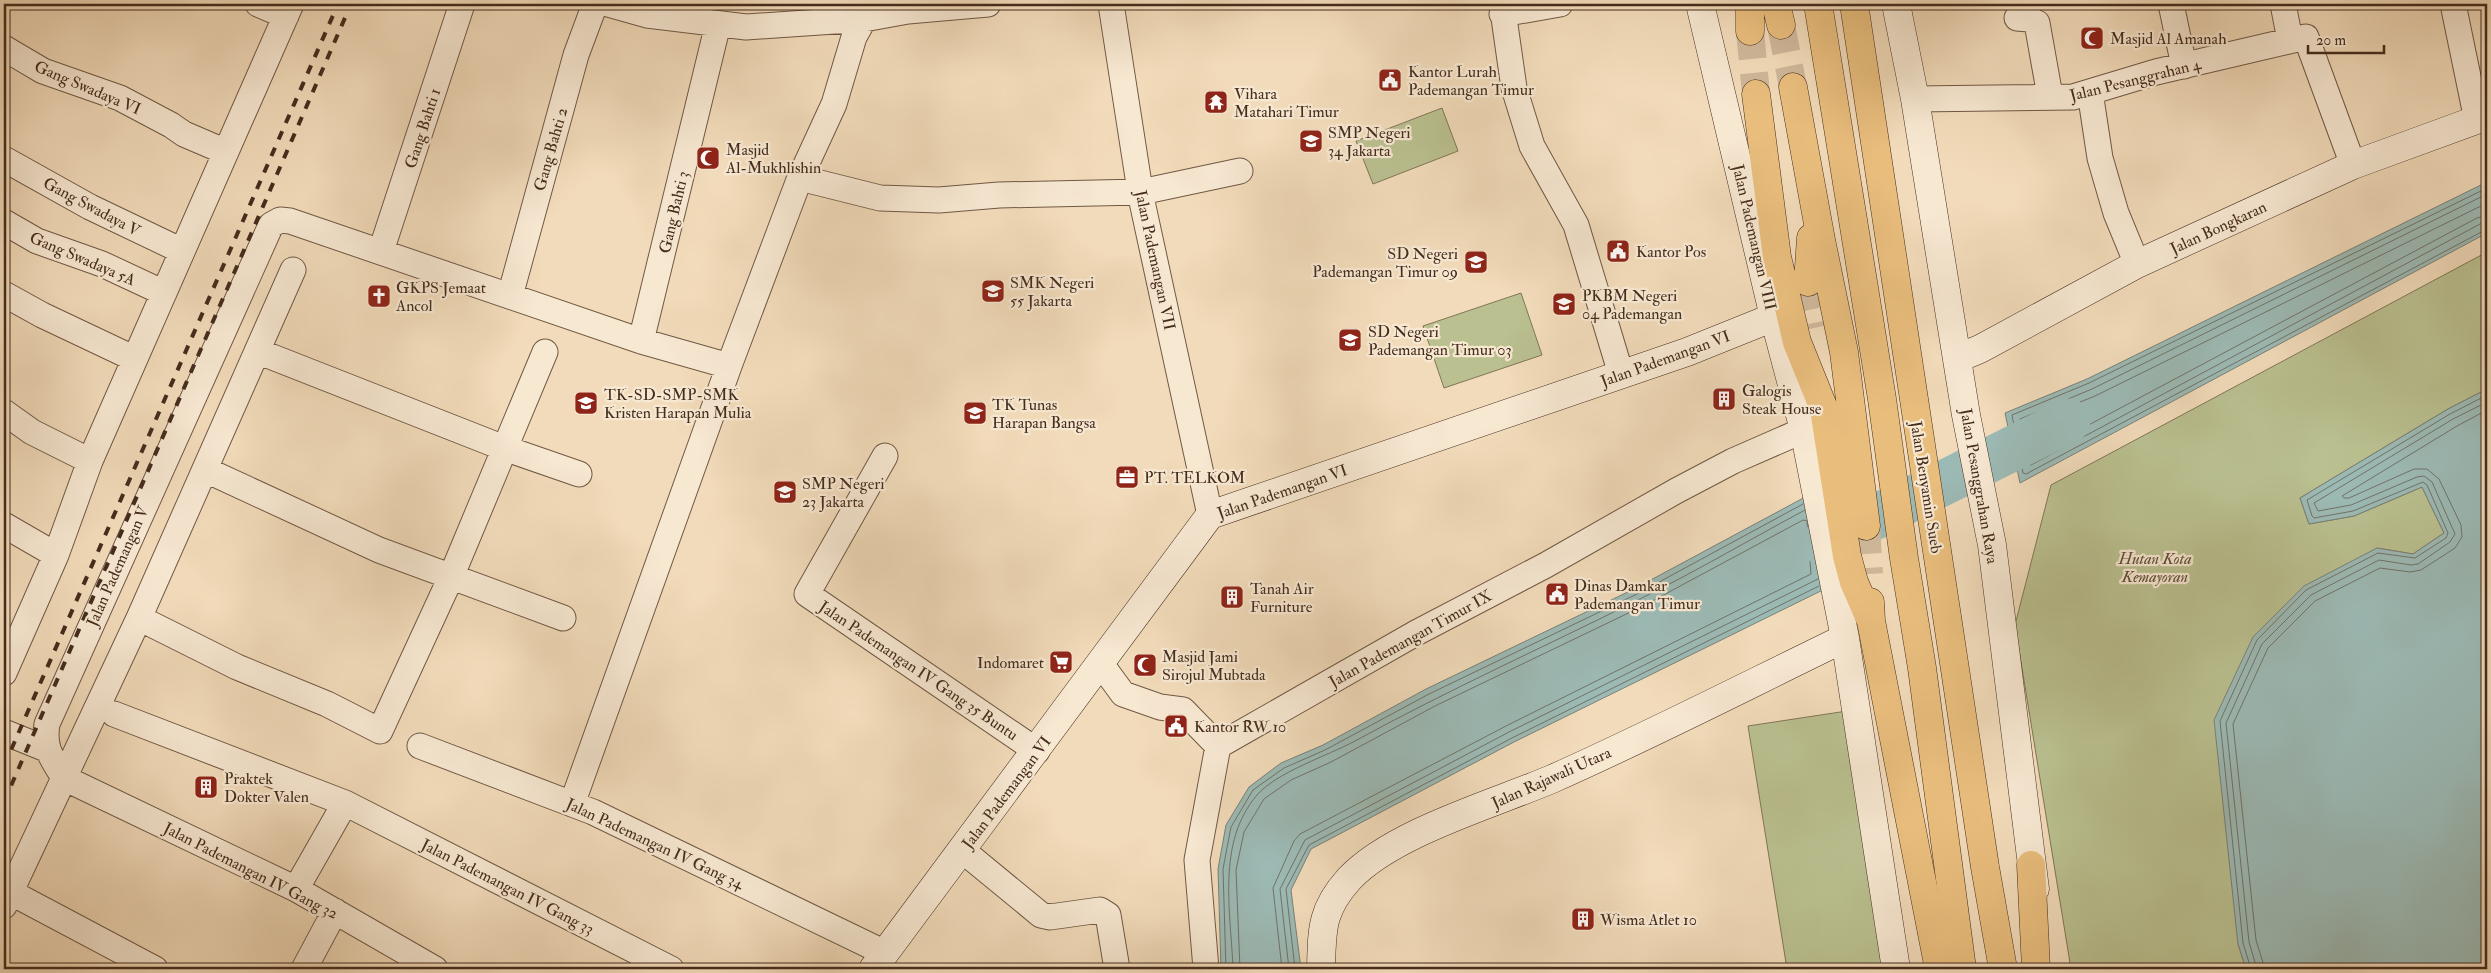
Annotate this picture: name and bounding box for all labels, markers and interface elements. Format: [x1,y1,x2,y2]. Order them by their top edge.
scale bar [2308,22,2385,54]
mosque icon: Masjid Al Amanah [2079,25,2105,51]
place label: Masjid Al Amanah [2110,29,2227,49]
text: 20 m [2316,31,2346,50]
street label: Jalan Pesanggrahan 4 [2067,54,2204,107]
street label: Gang Swadaya VI [31,57,144,119]
place label: Kantor Lurah Pademangan Timur [1408,62,1534,100]
public building icon: Kantor Lurah Pademangan Timur [1377,67,1403,93]
place label: Vihara Matahari Timur [1234,84,1339,122]
street label: Gang Bahti 1 [401,86,445,171]
temple icon: Vihara Matahari Timur [1203,89,1229,115]
street label: Gang Bahti 2 [530,105,572,193]
place label: SMP Negeri 34 Jakarta [1328,123,1411,162]
school or university icon: SMP Negeri 34 Jakarta [1298,128,1324,154]
place label: Masjid Al-Mukhlishin [725,140,821,178]
mosque icon: Masjid Al-Mukhlishin [695,145,721,171]
street label: Jalan Pademangan VIII [1726,161,1781,312]
street label: Gang Bahti 3 [655,169,693,255]
street label: Gang Swadaya V [40,173,144,241]
street label: Jalan Pademangan VII [1129,187,1180,332]
street label: Jalan Bongkaran [2166,197,2270,260]
street label: Gang Swadaya 5A [27,228,139,290]
public building icon: Kantor Pos [1605,238,1631,264]
place label: Kantor Pos [1636,242,1706,262]
place label: SD Negeri Pademangan Timur 09 [1312,244,1458,282]
school or university icon: SD Negeri Pademangan Timur 09 [1463,249,1489,275]
place label: SMK Negeri 55 Jakarta [1010,273,1094,312]
place label: GKPS Jemaat Ancol [395,278,486,316]
school or university icon: SMK Negeri 55 Jakarta [980,278,1006,304]
church icon: GKPS Jemaat Ancol [366,283,392,309]
place label: PKBM Negeri 04 Pademangan [1582,286,1682,324]
school or university icon: PKBM Negeri 04 Pademangan [1551,291,1577,317]
place label: SD Negeri Pademangan Timur 03 [1368,322,1512,360]
street label: Jalan Pademangan VI [1597,326,1733,393]
school or university icon: SD Negeri Pademangan Timur 03 [1337,327,1363,353]
place label: Galogis Steak House [1742,381,1822,419]
place label: TK-SD-SMP-SMK Kristen Harapan Mulia [604,385,752,424]
building icon: Galogis Steak House [1711,386,1737,412]
school or university icon: TK-SD-SMP-SMK Kristen Harapan Mulia [573,390,599,416]
place label: TK Tunas Harapan Bangsa [992,395,1096,434]
school or university icon: TK Tunas Harapan Bangsa [962,400,988,426]
street label: Jalan Pesanggrahan Raya [1954,406,2003,566]
street label: Jalan Benyamin Sueb [1905,419,1946,555]
street label: Jalan Pademangan VI [1214,460,1350,525]
office icon: PT. TELKOM [1114,464,1140,490]
place label: PT. TELKOM [1144,468,1245,488]
place label: SMP Negeri 23 Jakarta [802,474,885,513]
school or university icon: SMP Negeri 23 Jakarta [772,479,798,505]
street label: Jalan Pademangan V [82,502,155,631]
park label: Hutan Kota Kemayoran [2117,549,2192,587]
place label: Dinas Damkar Pademangan Timur [1574,576,1700,614]
place label: Tanah Air Furniture [1250,579,1314,617]
public building icon: Dinas Damkar Pademangan Timur [1544,581,1570,607]
building icon: Tanah Air Furniture [1219,584,1245,610]
street label: Jalan Pademangan Timur IX [1325,585,1496,693]
street label: Jalan Pademangan IV Gang 35 Buntu [814,596,1022,746]
place label: Masjid Jami Sirojul Mubtada [1162,647,1266,685]
supermarket icon: Indomaret [1048,649,1074,675]
mosque icon: Masjid Jami Sirojul Mubtada [1132,652,1158,678]
place label: Indomaret [977,653,1044,673]
public building icon: Kantor RW 10 [1163,713,1189,739]
place label: Kantor RW 10 [1194,717,1286,737]
street label: Jalan Pademangan VI [957,732,1057,854]
street label: Jalan Rajawali Utara [1488,742,1615,815]
place label: Praktek Dokter Valen [224,769,309,807]
building icon: Praktek Dokter Valen [193,774,219,800]
street label: Jalan Pademangan IV Gang 34 [561,793,748,895]
street label: Jalan Pademangan IV Gang 32 [159,818,341,925]
street label: Jalan Pademangan IV Gang 33 [416,834,597,940]
building icon: Wisma Atlet 10 [1570,906,1596,932]
place label: Wisma Atlet 10 [1599,910,1697,930]

